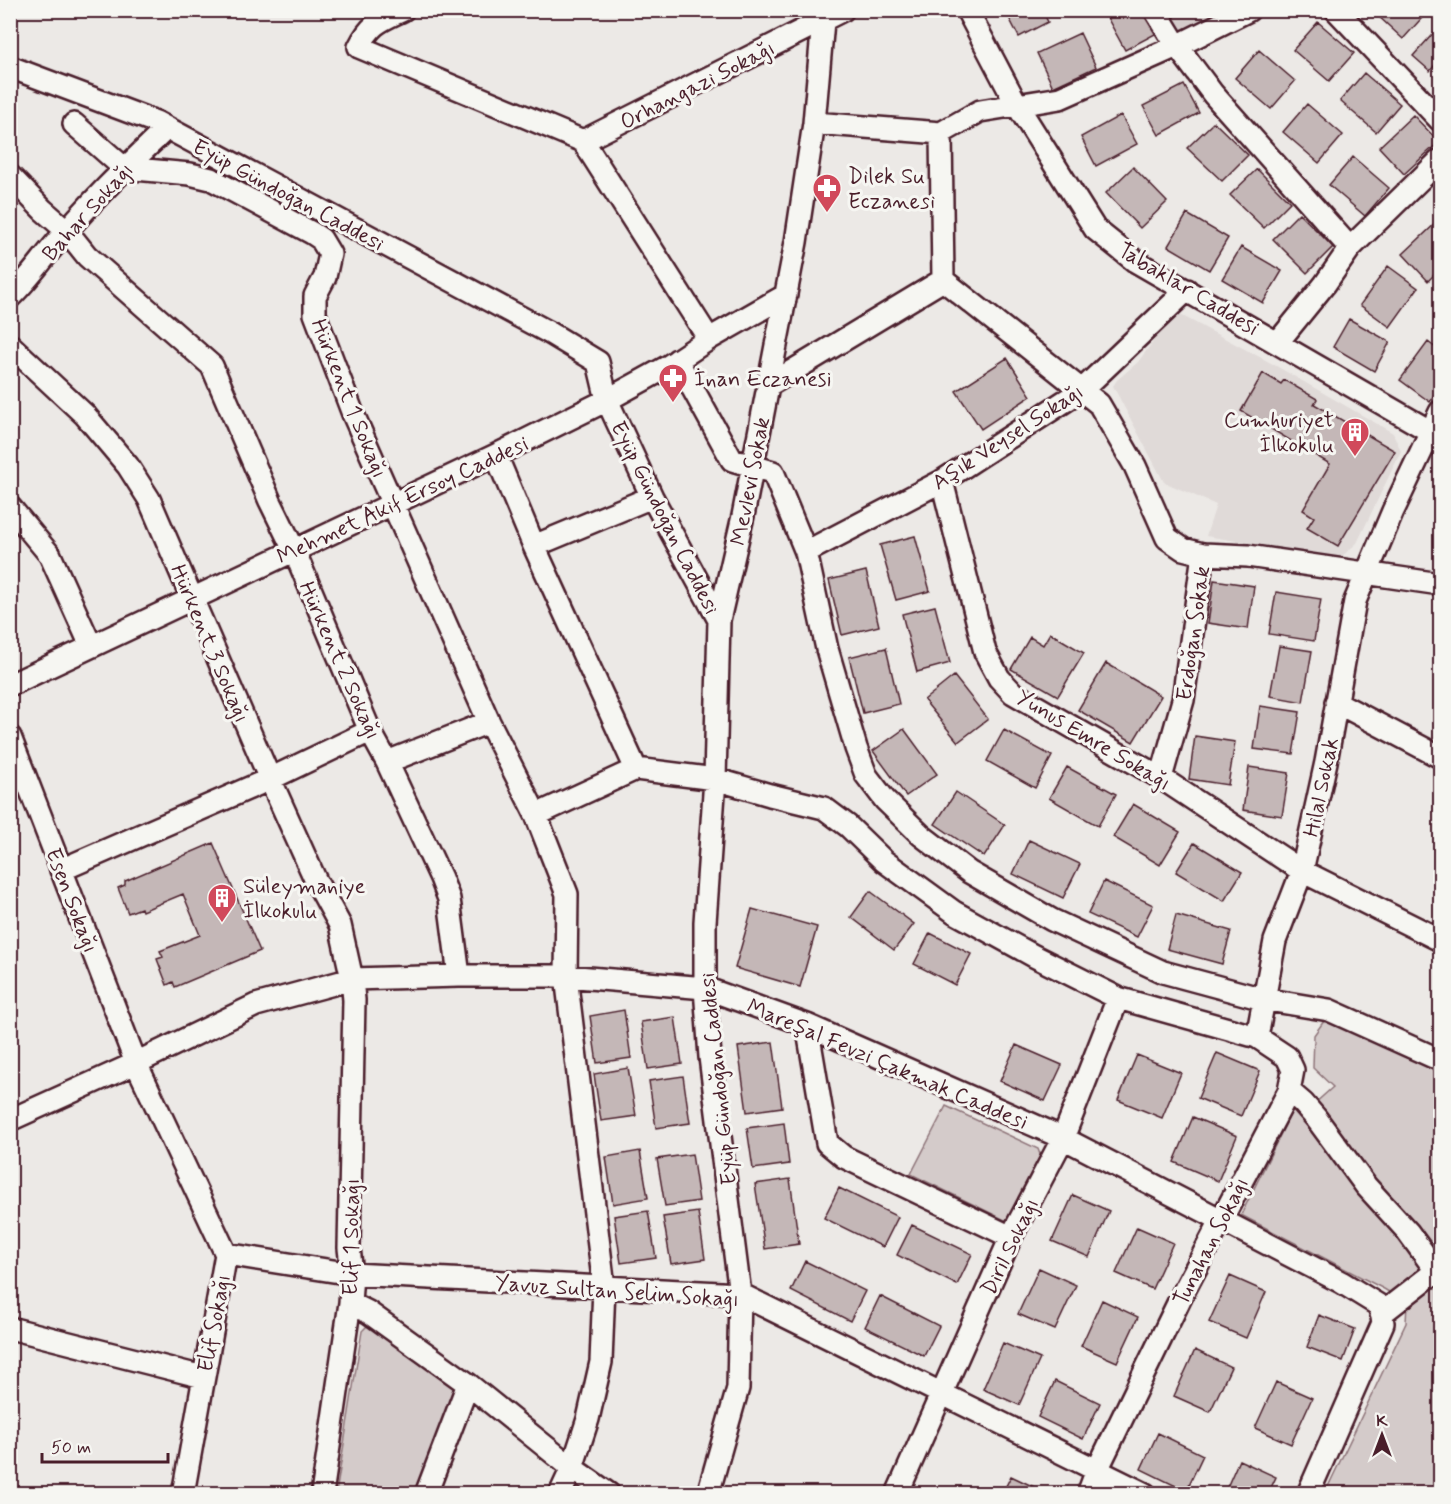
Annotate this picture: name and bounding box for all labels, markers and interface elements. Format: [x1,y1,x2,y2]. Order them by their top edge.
street label: Orhangazi Sokağı [616,35,781,138]
street label: Eyüp Gündoğan Caddesi [187,133,389,259]
street label: Bahar Sokağı [37,157,141,268]
place label: Dilek Su Eczanesi [848,163,935,216]
pharmacy icon: Dilek Su Eczanesi [811,172,843,214]
street label: Tabaklar Caddesi [1112,237,1264,343]
street label: Hürkent 1 Sokağı [303,315,393,483]
pharmacy icon: İnan Eczanesi [657,362,689,404]
place label: İnan Eczanesi [694,366,832,394]
street label: Aşık Veysel Sokağı [927,378,1090,498]
place label: Cumhuriyet İlkokulu [1224,407,1334,460]
street label: Mevlevi Sokak [725,415,777,548]
building icon: Cumhuriyet İlkokulu [1339,416,1371,458]
street label: Eyüp Gündoğan Caddesi [602,417,725,620]
street label: Mehmet Akif Ersoy Caddesi [273,430,533,572]
street label: Hürkent 3 Sokağı [162,560,255,728]
street label: Erdoğan Sokak [1171,564,1218,702]
street label: Hürkent 2 Sokağı [291,577,387,745]
street label: Yunus Emre Sokağı [1010,684,1175,799]
street label: Hilal Sokak [1298,735,1346,840]
street label: Esen Sokağı [37,844,104,957]
place label: Süleymaniye İlkokulu [243,873,365,926]
building icon: Süleymaniye İlkokulu [206,882,238,924]
street label: Eyüp Gündoğan Caddesi [694,971,745,1186]
street label: Mareşal Fevzi Çakmak Caddesi [742,993,1032,1137]
street label: Tunahan Sokağı [1167,1173,1257,1311]
street label: Elif 1 Sokağı [337,1178,368,1296]
street label: Diril Sokağı [975,1194,1047,1301]
street label: Yavuz Sultan Selim Sokağı [494,1269,740,1315]
street label: Elif Sokağı [192,1272,239,1375]
north arrow [1352,1405,1412,1465]
text: K [1376,1411,1388,1432]
scale bar [42,1426,168,1464]
text: 50 m [51,1436,91,1460]

